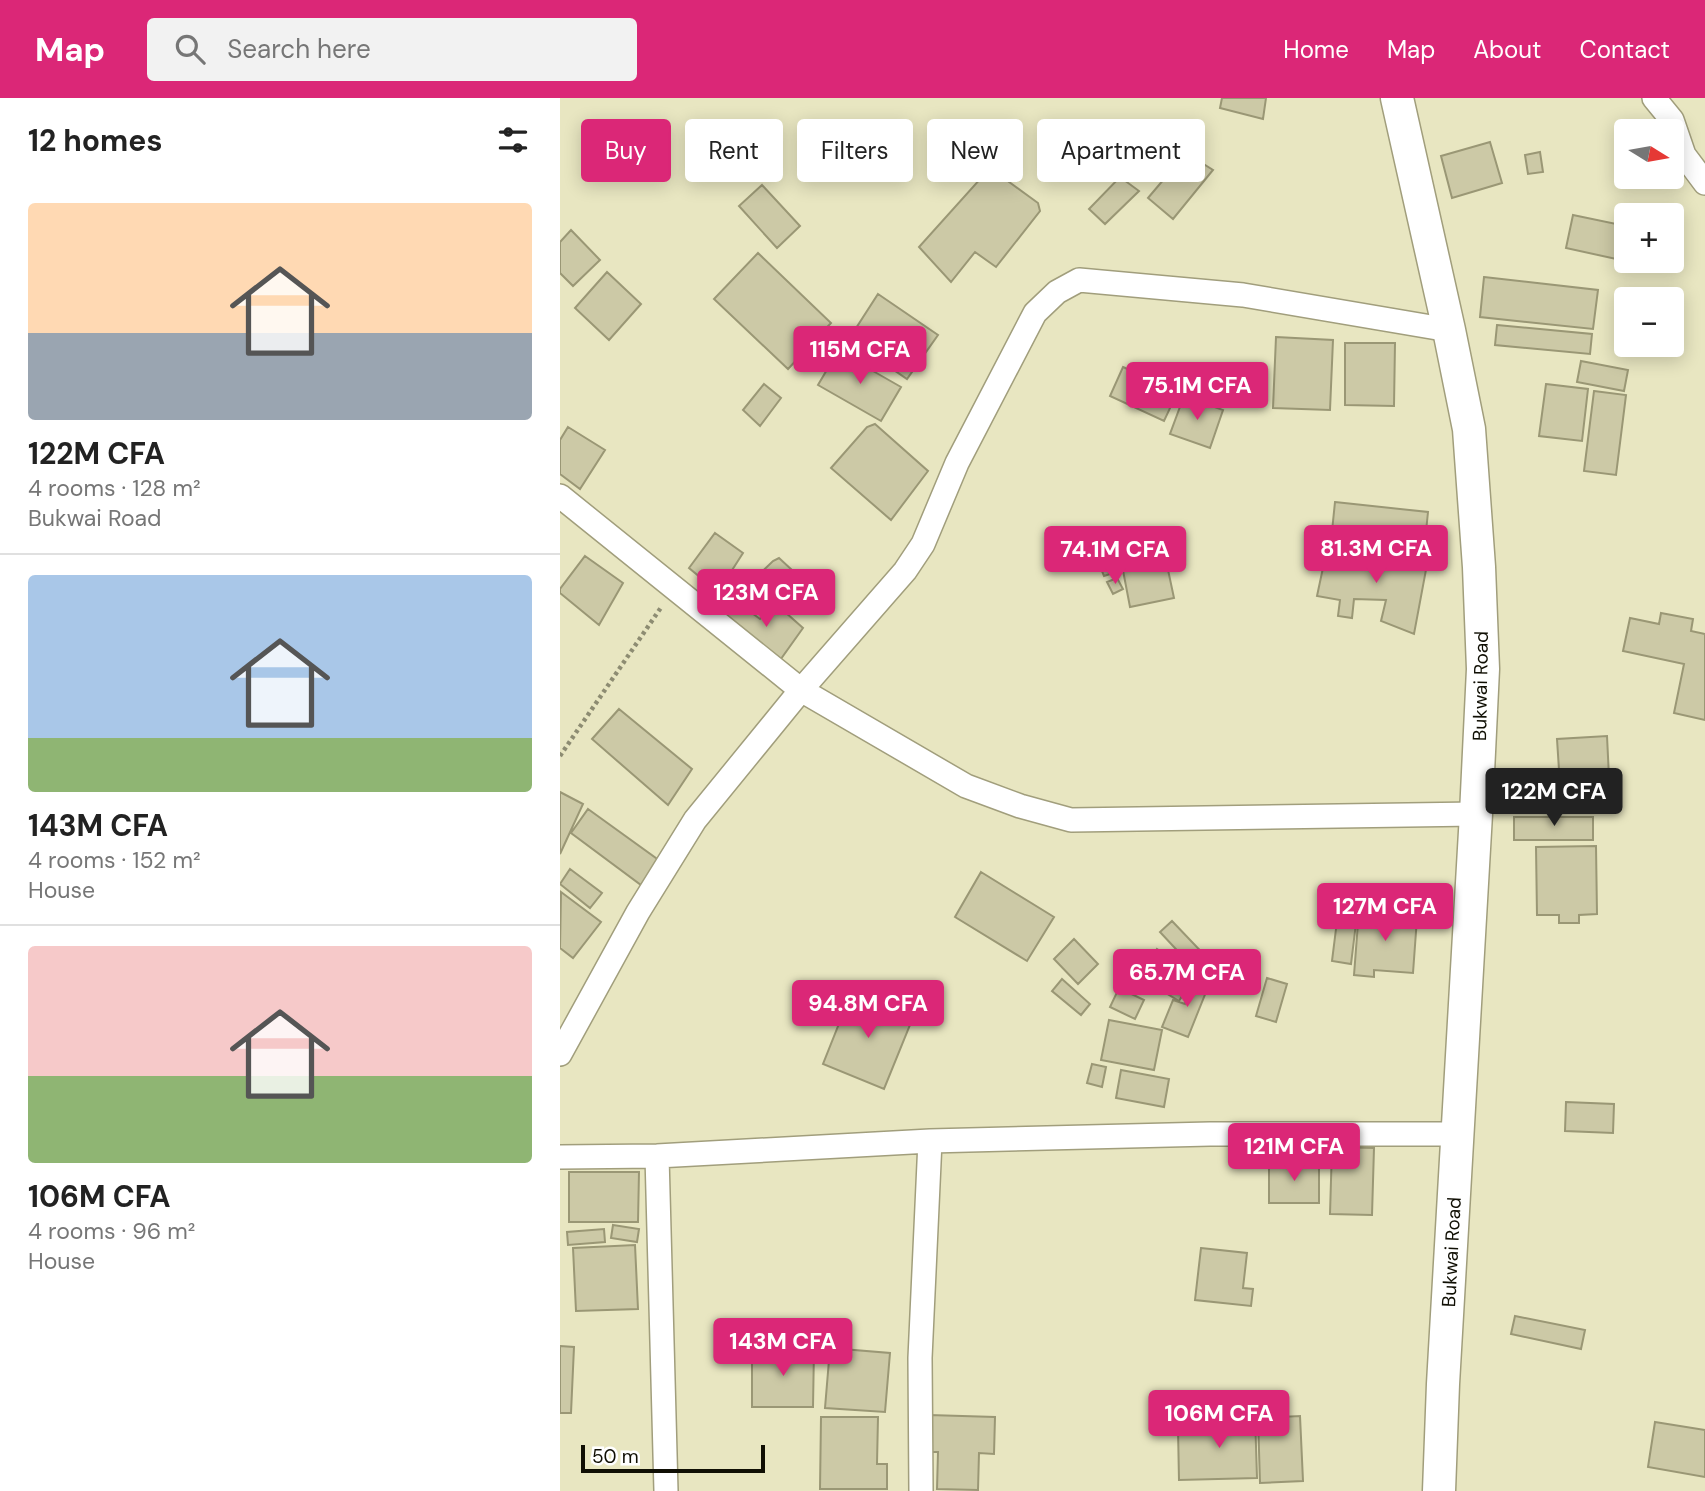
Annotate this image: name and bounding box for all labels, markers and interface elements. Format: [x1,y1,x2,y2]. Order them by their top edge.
search box [147,18,637,81]
text: Map [35,28,105,71]
icon: search [171,30,209,68]
text: Search here [227,32,371,66]
text: Home [1283,34,1349,65]
text: Map [1387,34,1435,65]
text: About [1473,34,1542,65]
text: Contact [1580,34,1670,65]
chip: Buy [581,119,671,182]
chip: Rent [685,119,783,182]
chip: Filters [797,119,913,182]
chip: New [927,119,1023,182]
chip: Apartment [1037,119,1205,182]
north arrow [1614,119,1684,189]
map controls [1614,119,1684,357]
text: 12 homes [28,121,162,160]
icon: filters [494,121,532,159]
button: + [1614,203,1684,273]
icon: home [217,248,343,374]
button: − [1614,287,1684,357]
pin: 115M CFA [788,327,932,386]
text: 115M CFA [809,334,911,364]
pin: 75.1M CFA [1117,362,1277,422]
text: 75.1M CFA [1142,370,1252,400]
text: 122M CFA [28,434,165,473]
text: 4 rooms · 128 m² [28,473,200,503]
text: Bukwai Road [28,503,161,533]
pin: 74.1M CFA [1035,526,1195,586]
pin: 81.3M CFA [1296,526,1456,585]
text: 81.3M CFA [1320,533,1432,563]
text: 74.1M CFA [1060,534,1170,564]
pin: 123M CFA [694,570,838,629]
text: 123M CFA [713,577,819,607]
icon: home [217,620,343,746]
street label: Bukwai Road [1467,631,1494,741]
pin: 122M CFA [1482,768,1626,828]
text: 122M CFA [1501,776,1607,806]
text: 143M CFA [28,806,168,845]
text: 4 rooms · 152 m² [28,845,201,875]
text: House [28,875,95,905]
pin: 127M CFA [1313,884,1457,943]
text: 127M CFA [1333,891,1437,921]
pin: 65.7M CFA [1107,950,1267,1009]
text: 65.7M CFA [1129,957,1245,987]
pin: 94.8M CFA [788,981,948,1040]
text: 94.8M CFA [808,988,928,1018]
icon: home [217,991,343,1117]
pin: 121M CFA [1222,1124,1366,1183]
text: 121M CFA [1244,1131,1344,1161]
text: 106M CFA [28,1177,171,1216]
street label: Bukwai Road [1436,1196,1467,1308]
text: 4 rooms · 96 m² [28,1216,195,1246]
text: House [28,1246,95,1276]
pin: 143M CFA [711,1318,855,1378]
text: 143M CFA [729,1326,837,1356]
pin: 106M CFA [1147,1390,1291,1450]
text: 106M CFA [1164,1398,1274,1428]
scale bar [581,1442,765,1474]
text: 50 m [592,1444,639,1469]

